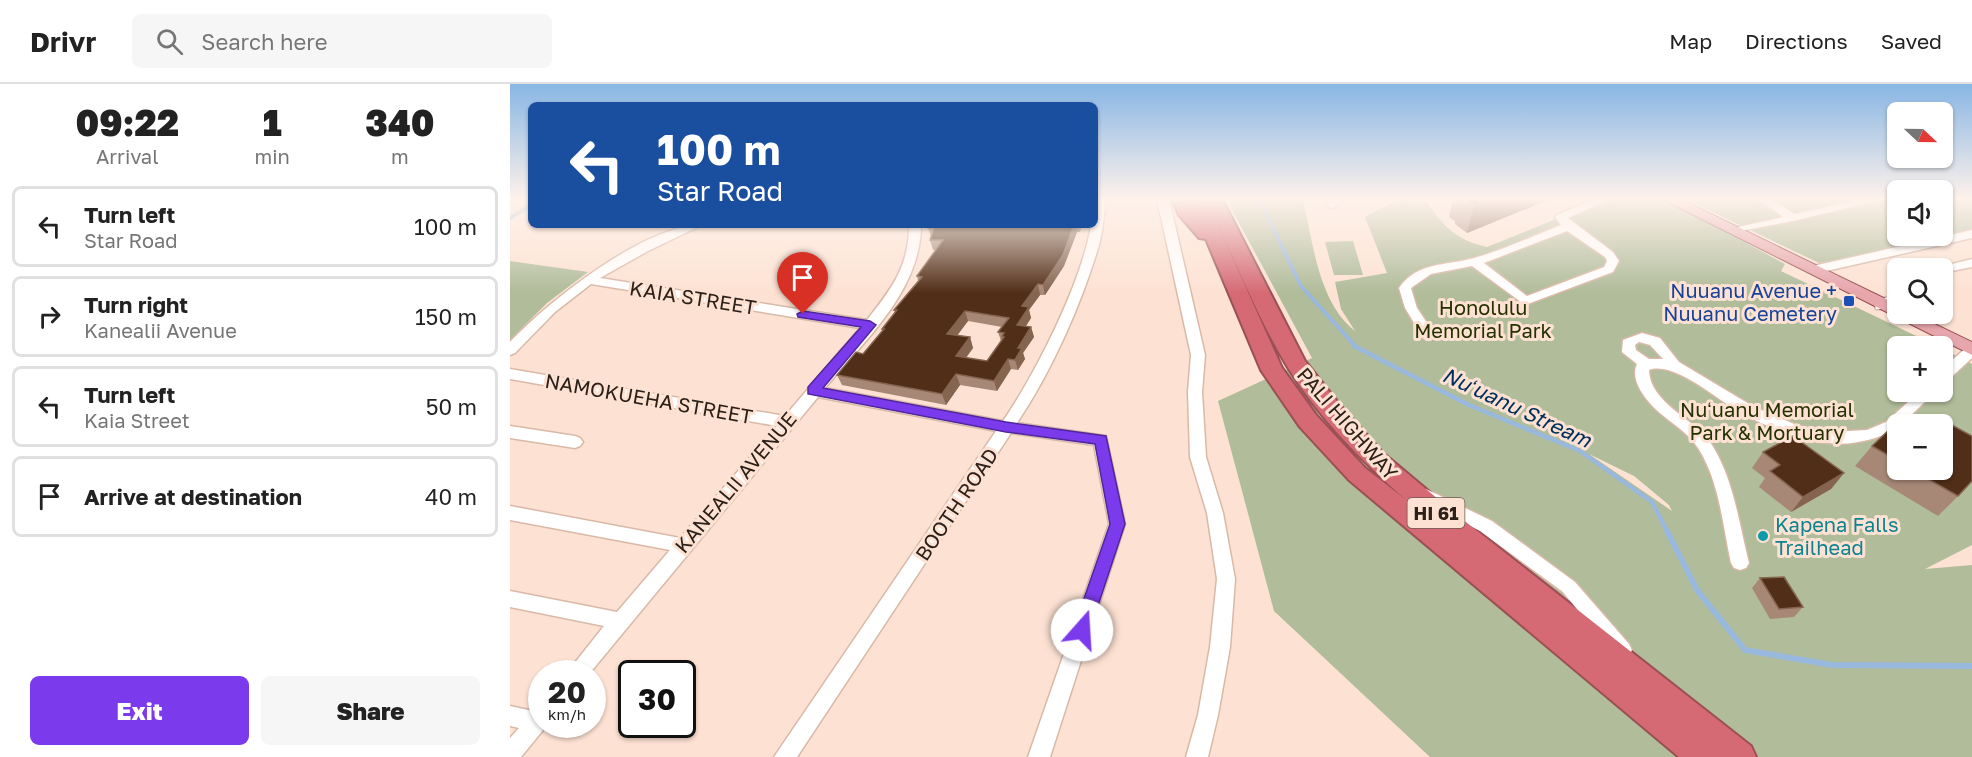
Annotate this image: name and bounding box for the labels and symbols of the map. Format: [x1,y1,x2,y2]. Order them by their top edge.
north arrow [1887,102,1953,168]
pin [777,252,828,314]
street label: KAIA STREET [628,275,758,319]
place label: Nuuanu Avenue + Nuuanu Cemetery [1663,278,1837,325]
marker: Nuuanu Avenue + Nuuanu Cemetery [1842,294,1856,308]
park label: Honolulu Memorial Park [1414,295,1552,342]
water label: Nuʻuanu Stream [1439,361,1597,453]
street label: PALI HIGHWAY [1293,362,1403,484]
street label: NAMOKUEHA STREET [543,368,755,428]
park label: Nuʻuanu Memorial Park & Mortuary [1680,397,1854,444]
street label: KANEALII AVENUE [669,407,801,557]
street label: BOOTH ROAD [910,443,1002,565]
road number: HI 61 [1408,498,1464,528]
place label: Kapena Falls Trailhead [1775,512,1899,559]
marker: Kapena Falls Trailhead [1756,529,1770,543]
position arrow [1050,598,1114,662]
speed limit sign: 30 [618,660,696,738]

